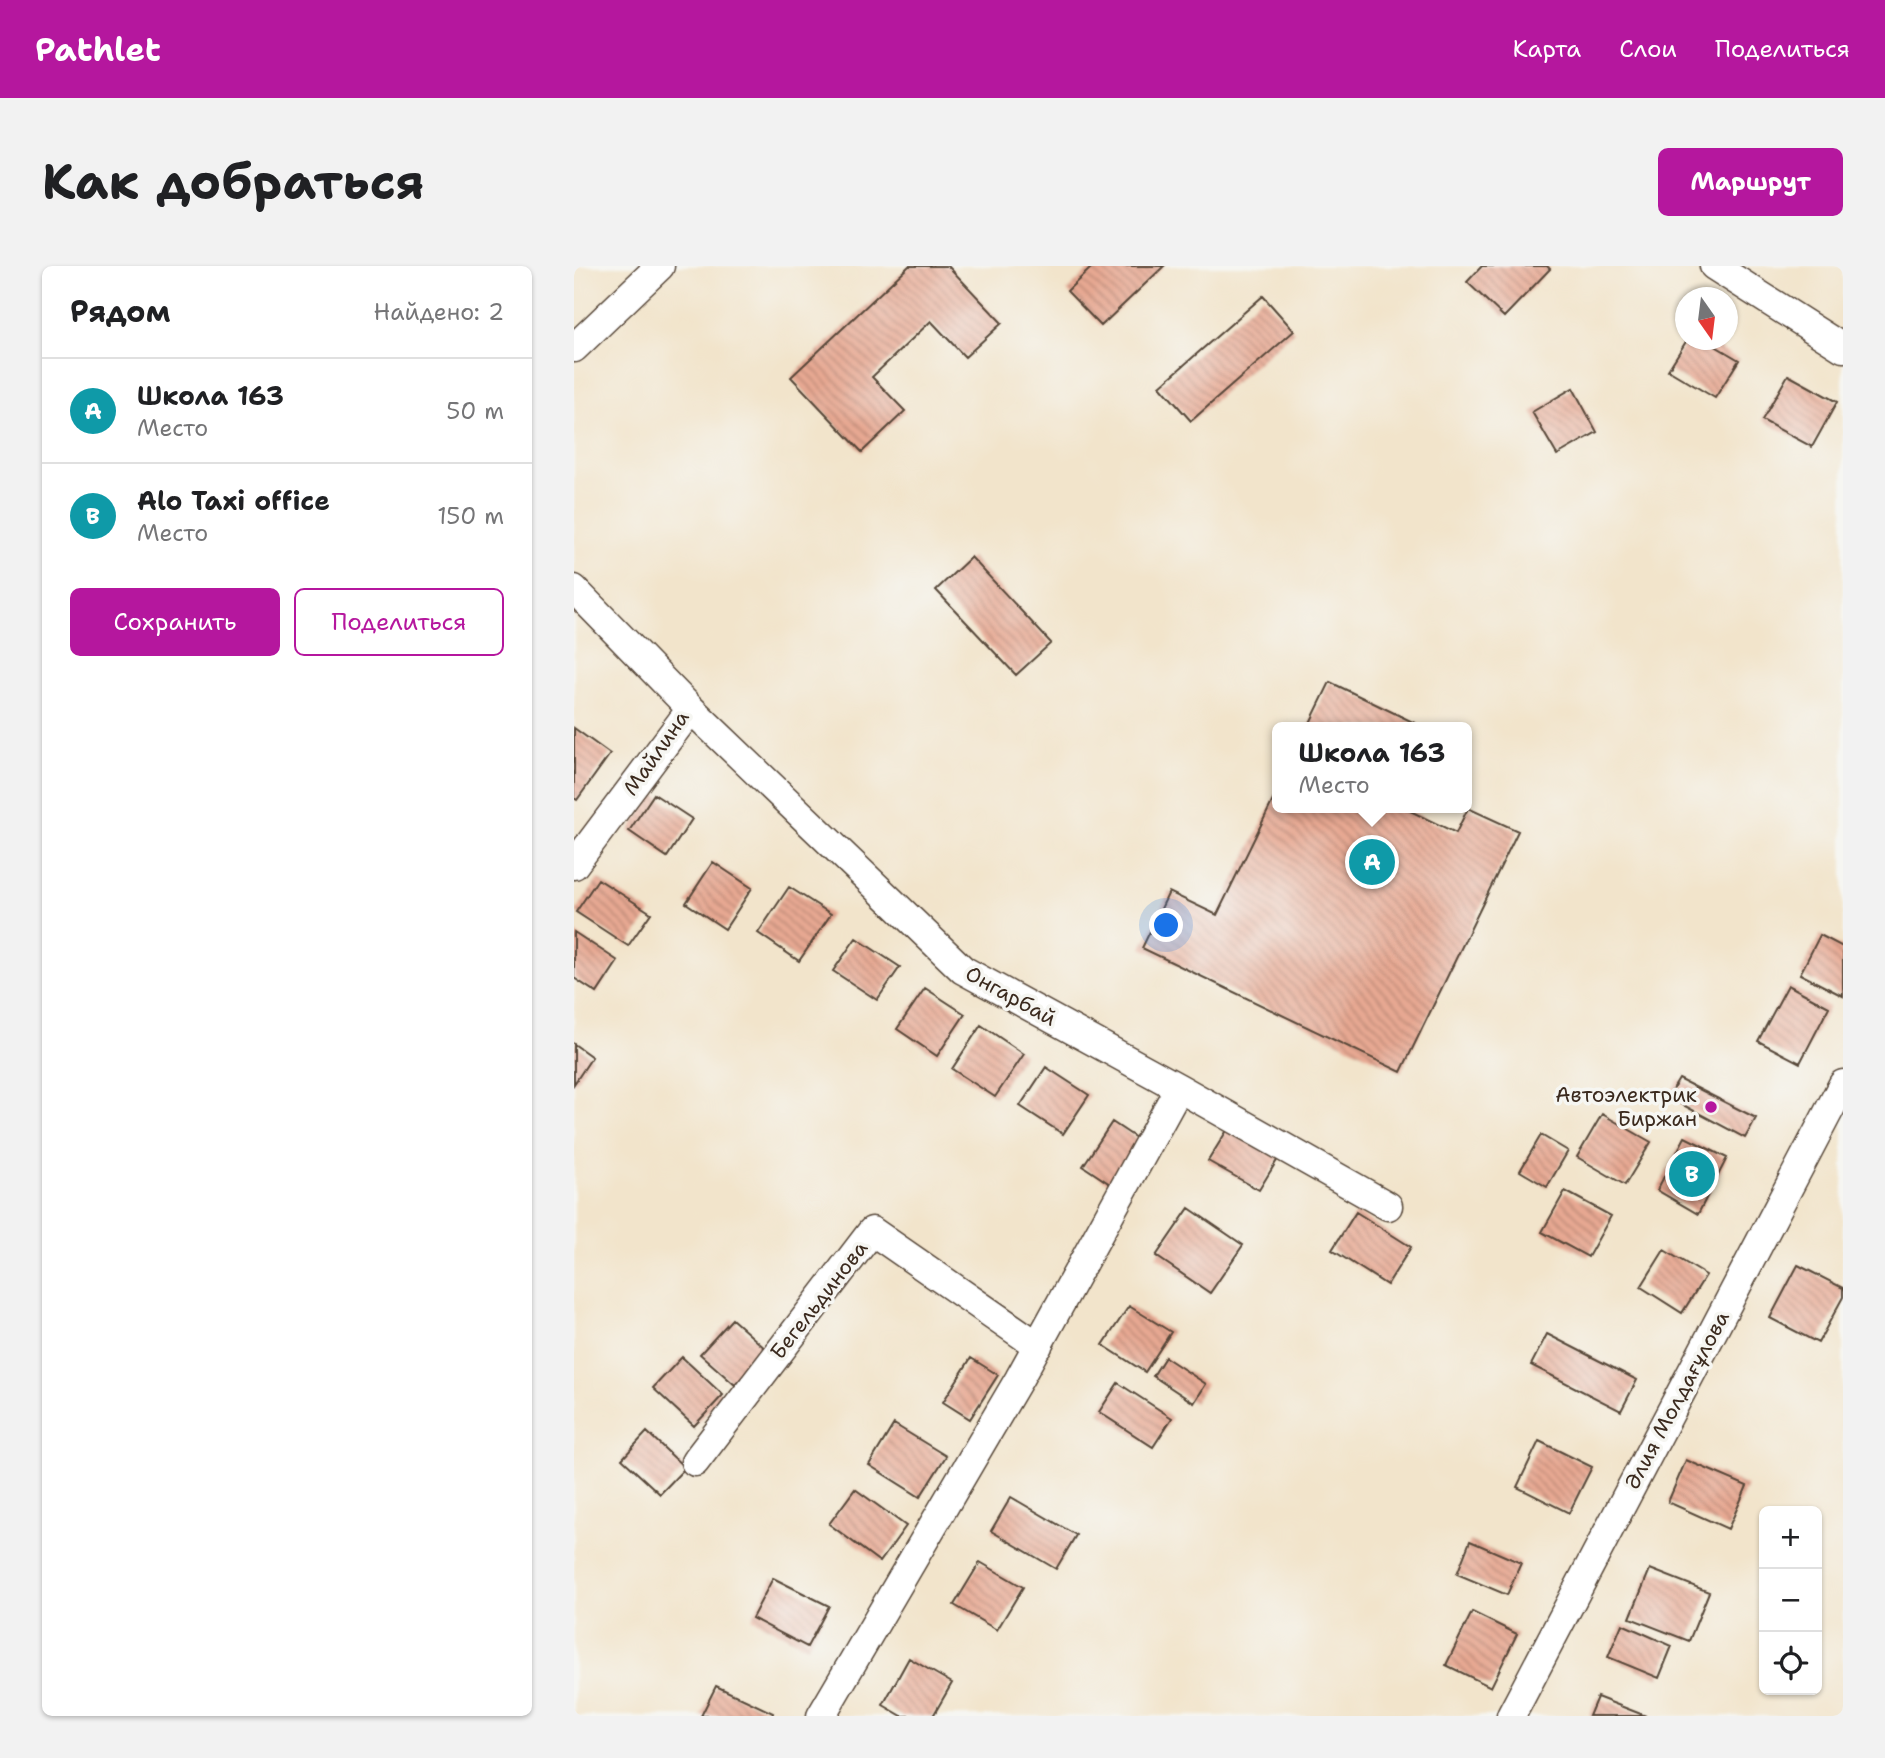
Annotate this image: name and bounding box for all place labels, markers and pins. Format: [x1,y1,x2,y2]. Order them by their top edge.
pin: A [1349,836,1395,888]
place label: Автоэлектрик Биржан [1555,1081,1697,1133]
marker: Автоэлектрик Биржан [1703,1099,1719,1115]
pin: B [1669,1148,1715,1200]

